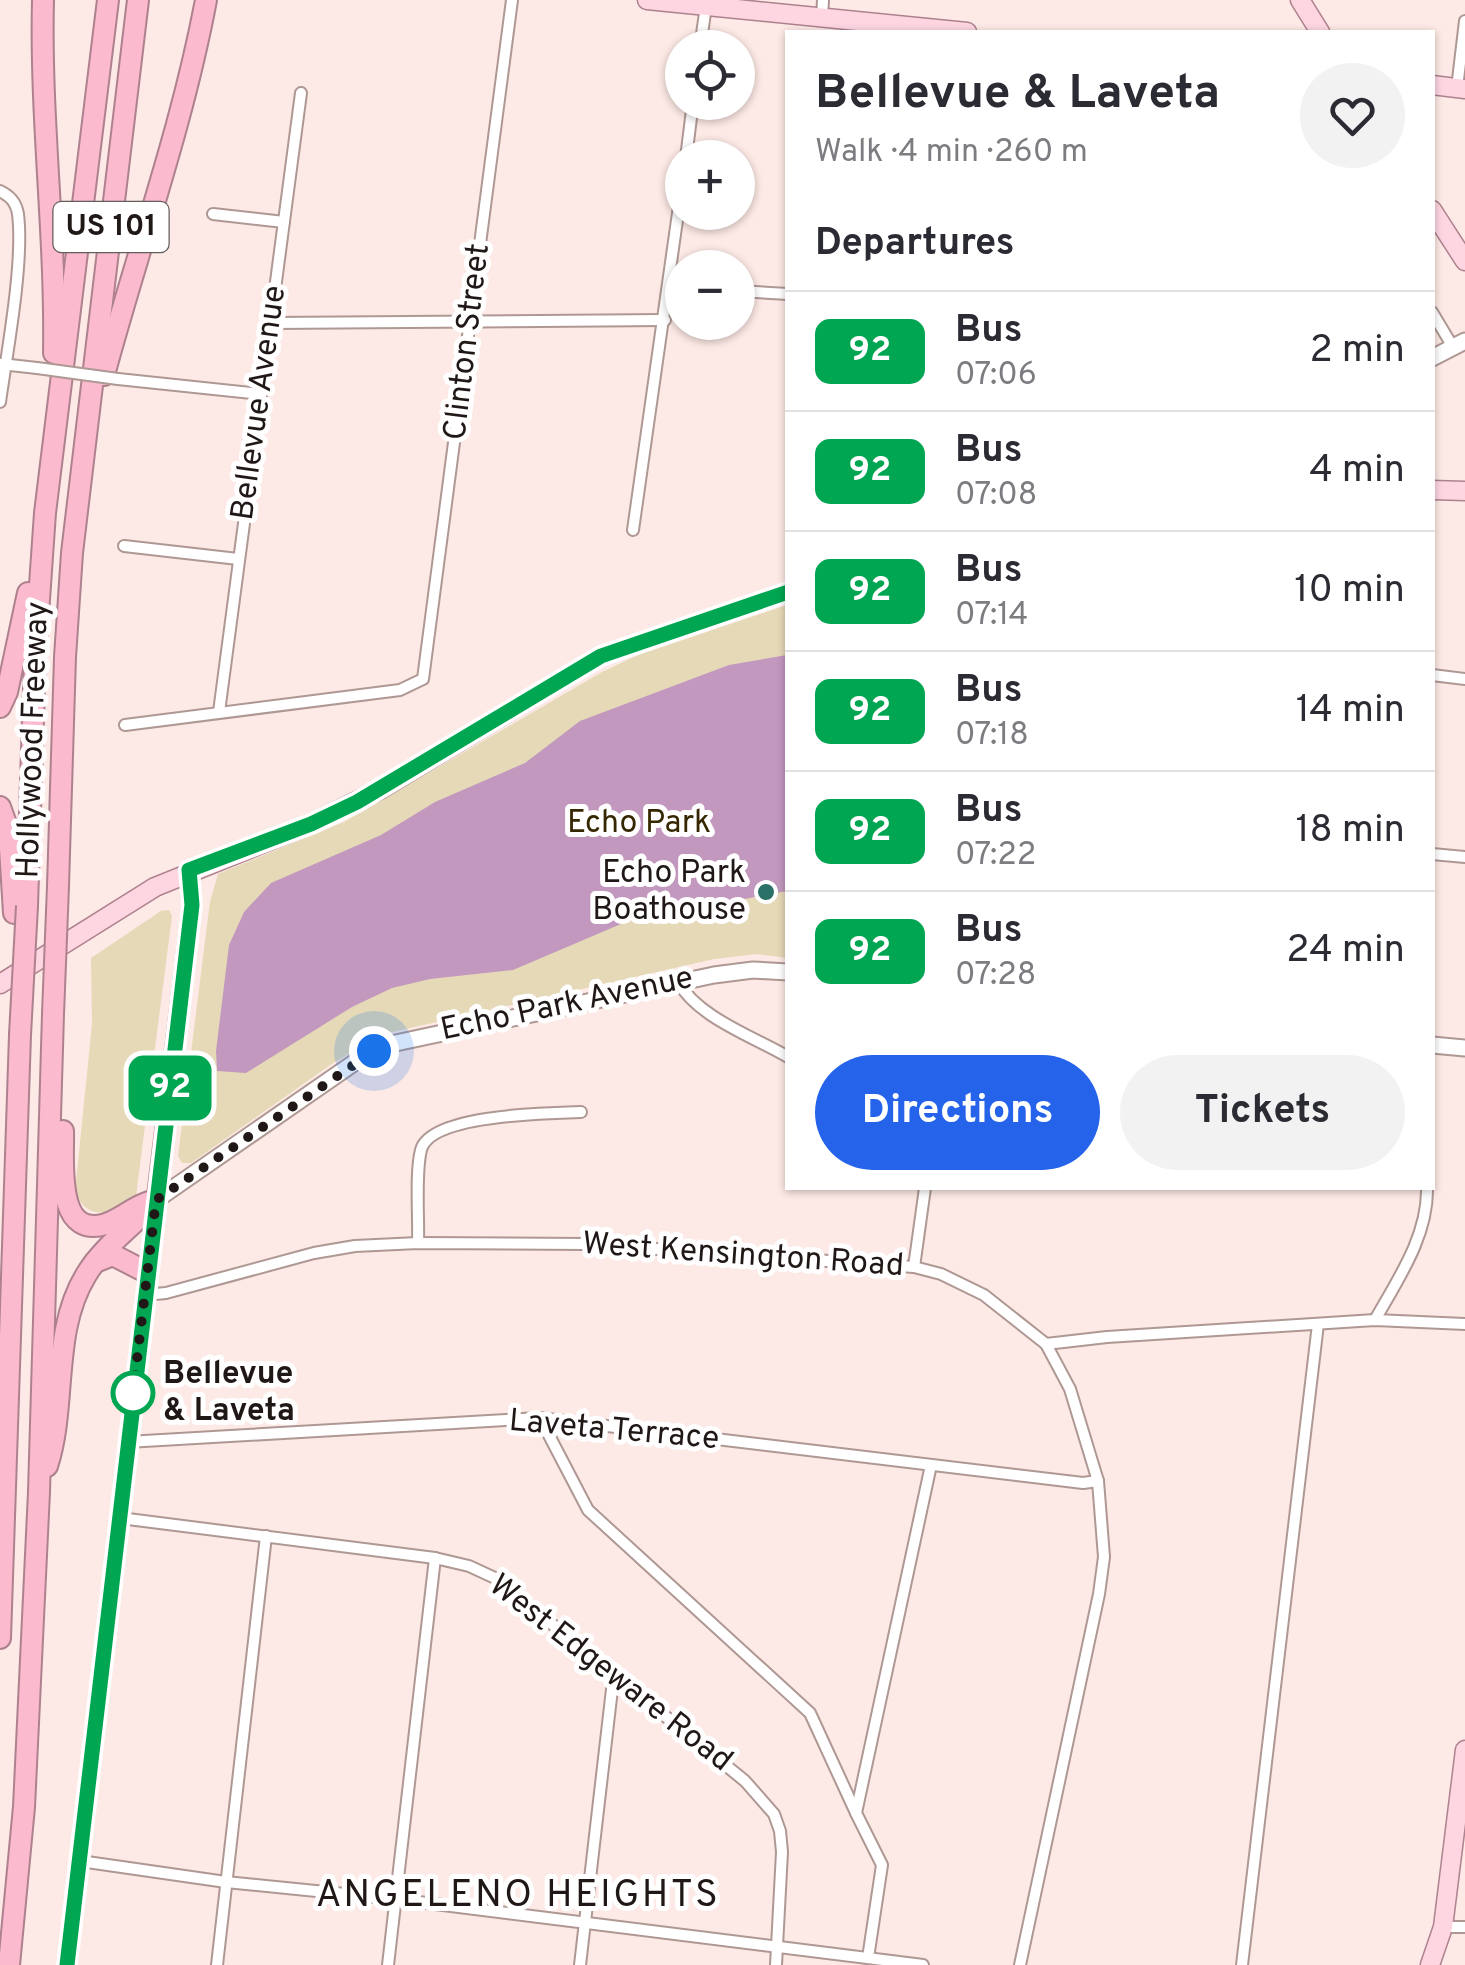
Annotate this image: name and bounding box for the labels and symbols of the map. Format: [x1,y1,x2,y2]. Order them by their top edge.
road number: US 101 [54,202,168,252]
street label: Clinton Street [436,241,500,443]
street label: Bellevue Avenue [224,283,296,523]
street label: Hollywood Freeway [9,601,59,879]
park label: Echo Park [567,804,711,844]
place label: Echo Park Boathouse [592,854,746,931]
marker: Echo Park Boathouse [755,881,777,903]
street label: Echo Park Avenue [437,959,697,1051]
your location [349,1026,399,1076]
line badge: 92 [125,1056,215,1120]
street label: West Kensington Road [581,1225,905,1287]
place label: Bellevue & Laveta [163,1355,295,1432]
marker: Bellevue & Laveta [112,1372,154,1414]
street label: Laveta Terrace [507,1402,721,1460]
street label: West Edgeware Road [480,1566,740,1782]
district label: ANGELENO HEIGHTS [316,1872,720,1921]

